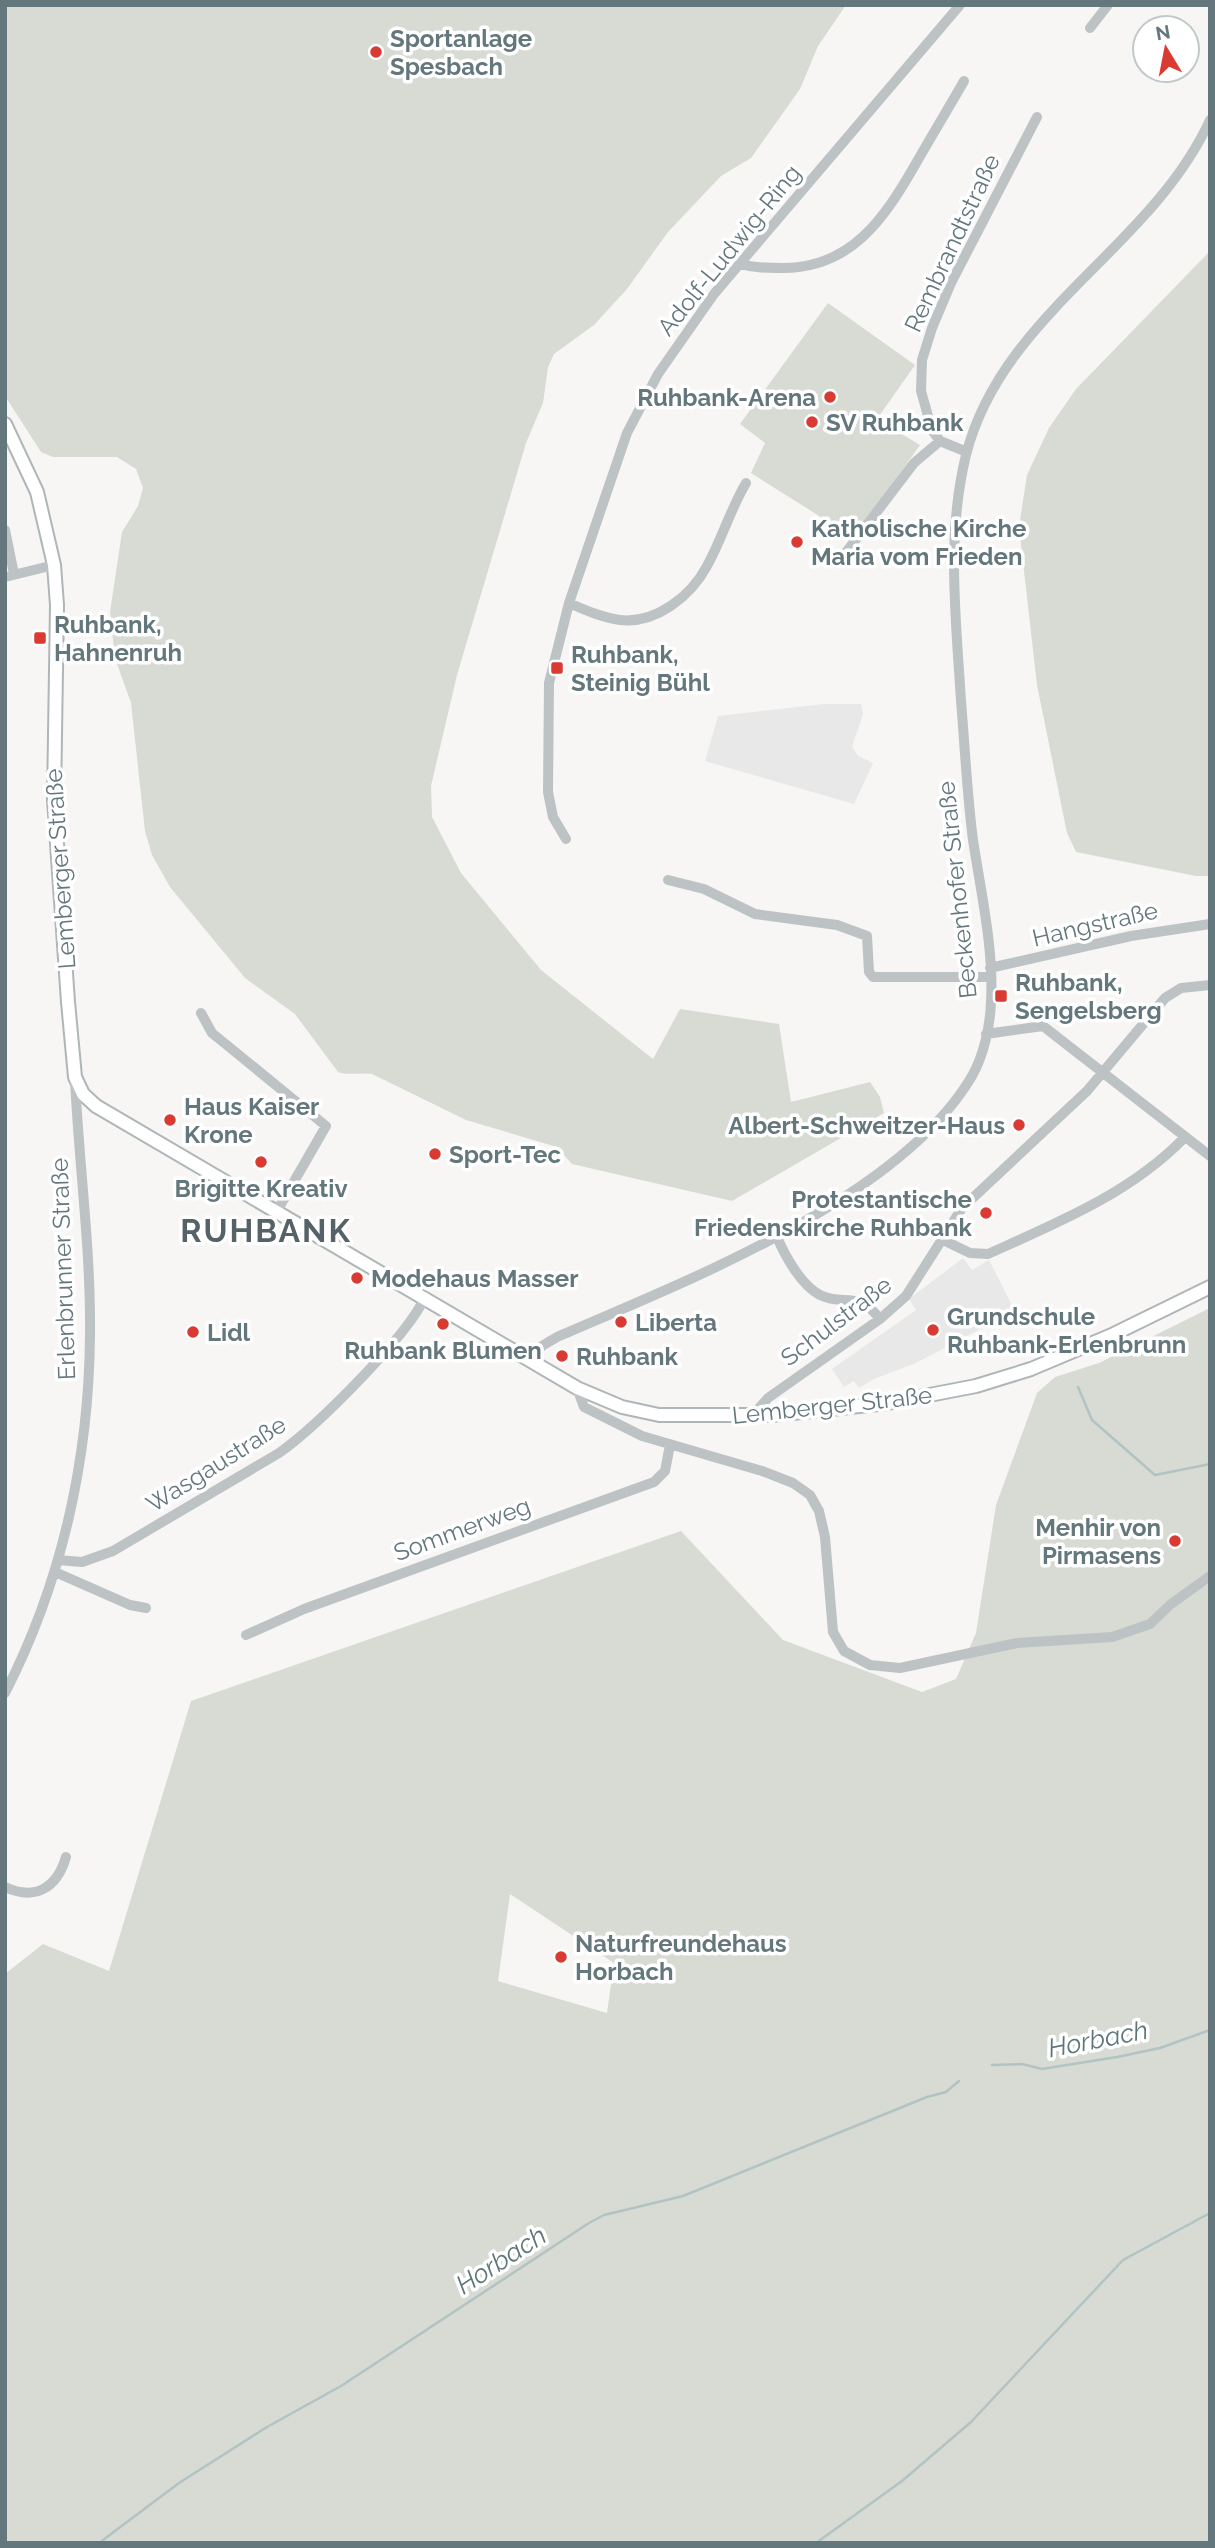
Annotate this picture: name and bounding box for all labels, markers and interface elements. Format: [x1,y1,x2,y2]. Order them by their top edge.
north arrow [1131,14,1201,84]
text: N [1154,20,1172,44]
place label: Sportanlage Spesbach [390,24,532,81]
marker: Sportanlage Spesbach [368,44,384,60]
street label: Rembrandtstraße [898,149,1006,337]
street label: Adolf-Ludwig-Ring [651,159,807,341]
place label: Ruhbank-Arena [637,383,816,412]
marker: Ruhbank-Arena [822,389,838,405]
place label: SV Ruhbank [826,408,964,437]
marker: SV Ruhbank [804,414,820,430]
place label: Katholische Kirche Maria vom Frieden [811,514,1026,571]
marker: Katholische Kirche Maria vom Frieden [789,534,805,550]
place label: Ruhbank, Hahnenruh [54,610,182,667]
marker: Ruhbank, Hahnenruh [32,630,48,646]
place label: Ruhbank, Steinig Bühl [571,640,710,697]
marker: Ruhbank, Steinig Bühl [549,660,565,676]
street label: Lemberger Straße [39,768,81,970]
street label: Beckenhofer Straße [931,780,983,1000]
street label: Hangstraße [1029,895,1161,953]
place label: Ruhbank, Sengelsberg [1015,968,1162,1025]
marker: Ruhbank, Sengelsberg [993,988,1009,1004]
place label: Haus Kaiser Krone [184,1092,319,1149]
place label: Albert-Schweitzer-Haus [728,1111,1005,1140]
marker: Haus Kaiser Krone [162,1112,178,1128]
marker: Albert-Schweitzer-Haus [1011,1117,1027,1133]
place label: Sport-Tec [449,1140,561,1169]
marker: Sport-Tec [427,1146,443,1162]
marker: Brigitte Kreativ [253,1154,269,1170]
street label: Erlenbrunner Straße [45,1157,81,1381]
place label: Brigitte Kreativ [174,1174,348,1203]
place label: Protestantische Friedenskirche Ruhbank [694,1185,973,1242]
marker: Protestantische Friedenskirche Ruhbank [978,1205,994,1221]
district label: RUHBANK [180,1212,352,1249]
place label: Modehaus Masser [371,1264,578,1293]
marker: Modehaus Masser [349,1270,365,1286]
street label: Schulstraße [775,1270,897,1372]
place label: Grundschule Ruhbank-Erlenbrunn [947,1302,1186,1359]
place label: Liberta [635,1308,717,1337]
marker: Liberta [613,1314,629,1330]
marker: Ruhbank Blumen [435,1316,451,1332]
place label: Lidl [207,1318,251,1347]
marker: Grundschule Ruhbank-Erlenbrunn [925,1322,941,1338]
marker: Lidl [185,1324,201,1340]
place label: Ruhbank Blumen [344,1336,542,1365]
place label: Ruhbank [576,1342,679,1371]
marker: Ruhbank [554,1348,570,1364]
street label: Lemberger Straße [731,1380,933,1430]
street label: Wasgaustraße [141,1410,291,1518]
street label: Sommerweg [390,1491,534,1567]
place label: Menhir von Pirmasens [1035,1513,1161,1570]
marker: Menhir von Pirmasens [1167,1533,1183,1549]
place label: Naturfreundehaus Horbach [575,1929,787,1986]
marker: Naturfreundehaus Horbach [553,1949,569,1965]
water label: Horbach [1045,2015,1151,2063]
water label: Horbach [450,2220,552,2300]

